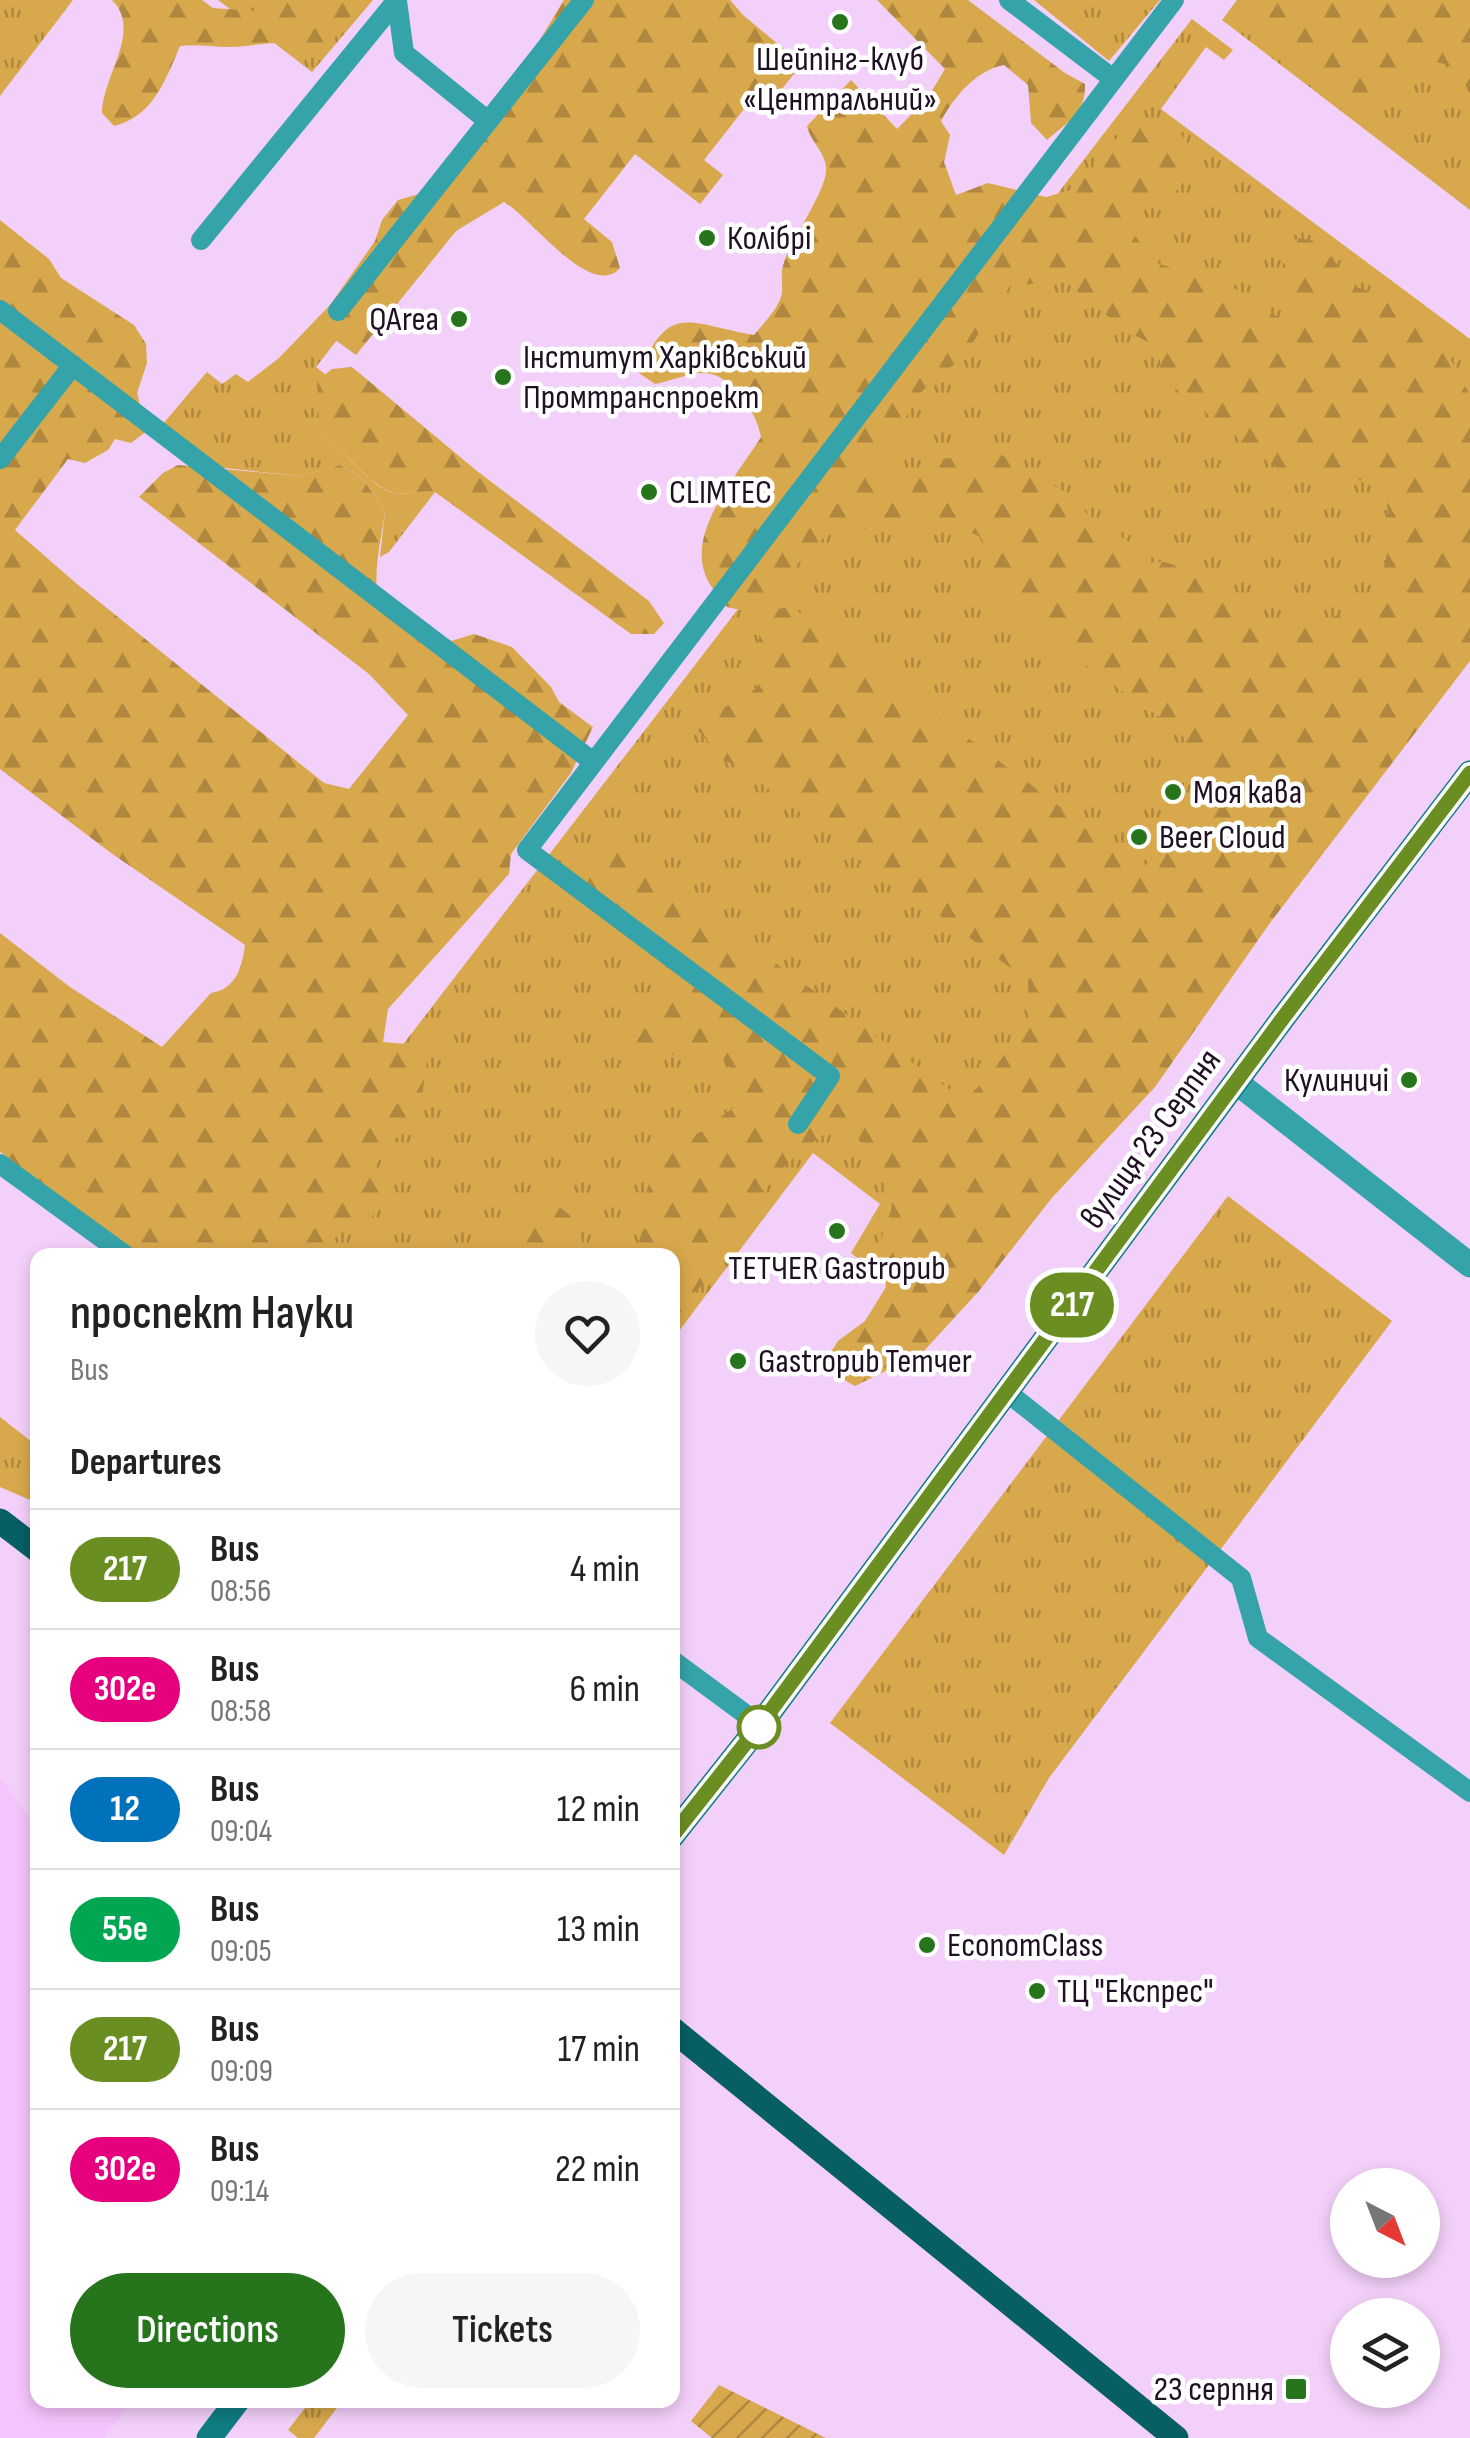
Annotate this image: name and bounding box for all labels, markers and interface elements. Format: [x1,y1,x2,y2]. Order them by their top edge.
marker: Шейпінг-клуб «Центральний» [829,11,851,33]
place label: Шейпінг-клуб «Центральний» [743,38,937,121]
place label: Колібрі [727,217,811,260]
marker: Колібрі [696,227,718,249]
place label: QArea [369,298,439,341]
marker: QArea [448,308,470,330]
place label: Інститут Харківський Промтранспроект [523,336,807,419]
marker: Інститут Харківський Промтранспроект [492,366,514,388]
place label: CLIMTEC [669,471,772,514]
marker: CLIMTEC [638,481,660,503]
place label: Моя кава [1193,771,1302,814]
marker: Моя кава [1162,781,1184,803]
place label: Beer Cloud [1159,816,1286,859]
marker: Beer Cloud [1128,826,1150,848]
street label: вулиця 23 Серпня [1071,1041,1231,1237]
place label: Кулиничі [1284,1059,1389,1102]
marker: Кулиничі [1398,1069,1420,1091]
marker: ТЕТЧЕR Gastropub [826,1220,848,1242]
place label: ТЕТЧЕR Gastropub [728,1247,946,1290]
line badge: 217 [1014,1272,1130,1338]
button: heart [535,1281,640,1386]
text: 217 [1050,1284,1094,1327]
text: проспект Науки [70,1285,354,1342]
place label: Gastropub Teтчеr [758,1340,972,1383]
marker: Gastropub Teтчеr [727,1350,749,1372]
text: Bus [70,1351,109,1390]
text: Departures [70,1440,222,1485]
text: Bus [210,1527,259,1572]
text: 4 min [570,1547,640,1592]
text: 217 [103,1548,147,1591]
text: 08:56 [210,1572,271,1611]
text: Bus [210,1647,259,1692]
text: 6 min [570,1667,640,1712]
text: 302е [94,1668,156,1711]
text: 08:58 [210,1692,271,1731]
unlabelled marker [738,1706,780,1748]
text: Bus [210,1767,259,1812]
text: 12 min [557,1787,640,1832]
text: 12 [110,1788,140,1831]
text: 09:04 [210,1812,272,1851]
text: Bus [210,1887,259,1932]
text: 13 min [557,1907,640,1952]
text: 55е [102,1908,148,1951]
place label: EconomClass [947,1924,1103,1967]
text: 09:05 [210,1932,272,1971]
marker: EconomClass [916,1934,938,1956]
place label: ТЦ "Експрес" [1057,1970,1213,2013]
marker: ТЦ "Експрес" [1026,1980,1048,2002]
text: Bus [210,2007,259,2052]
text: 17 min [558,2027,640,2072]
text: 217 [103,2028,147,2071]
text: 09:09 [210,2052,273,2091]
text: Bus [210,2127,259,2172]
text: 22 min [555,2147,640,2192]
text: 302е [94,2148,156,2191]
north arrow [1330,2168,1440,2278]
map controls [1330,2168,1440,2408]
text: 09:14 [210,2172,269,2211]
button: Directions [70,2273,345,2388]
button: Tickets [365,2273,640,2388]
button: layers [1330,2298,1440,2408]
place label: 23 серпня [1154,2368,1274,2411]
marker: 23 серпня [1283,2376,1309,2402]

